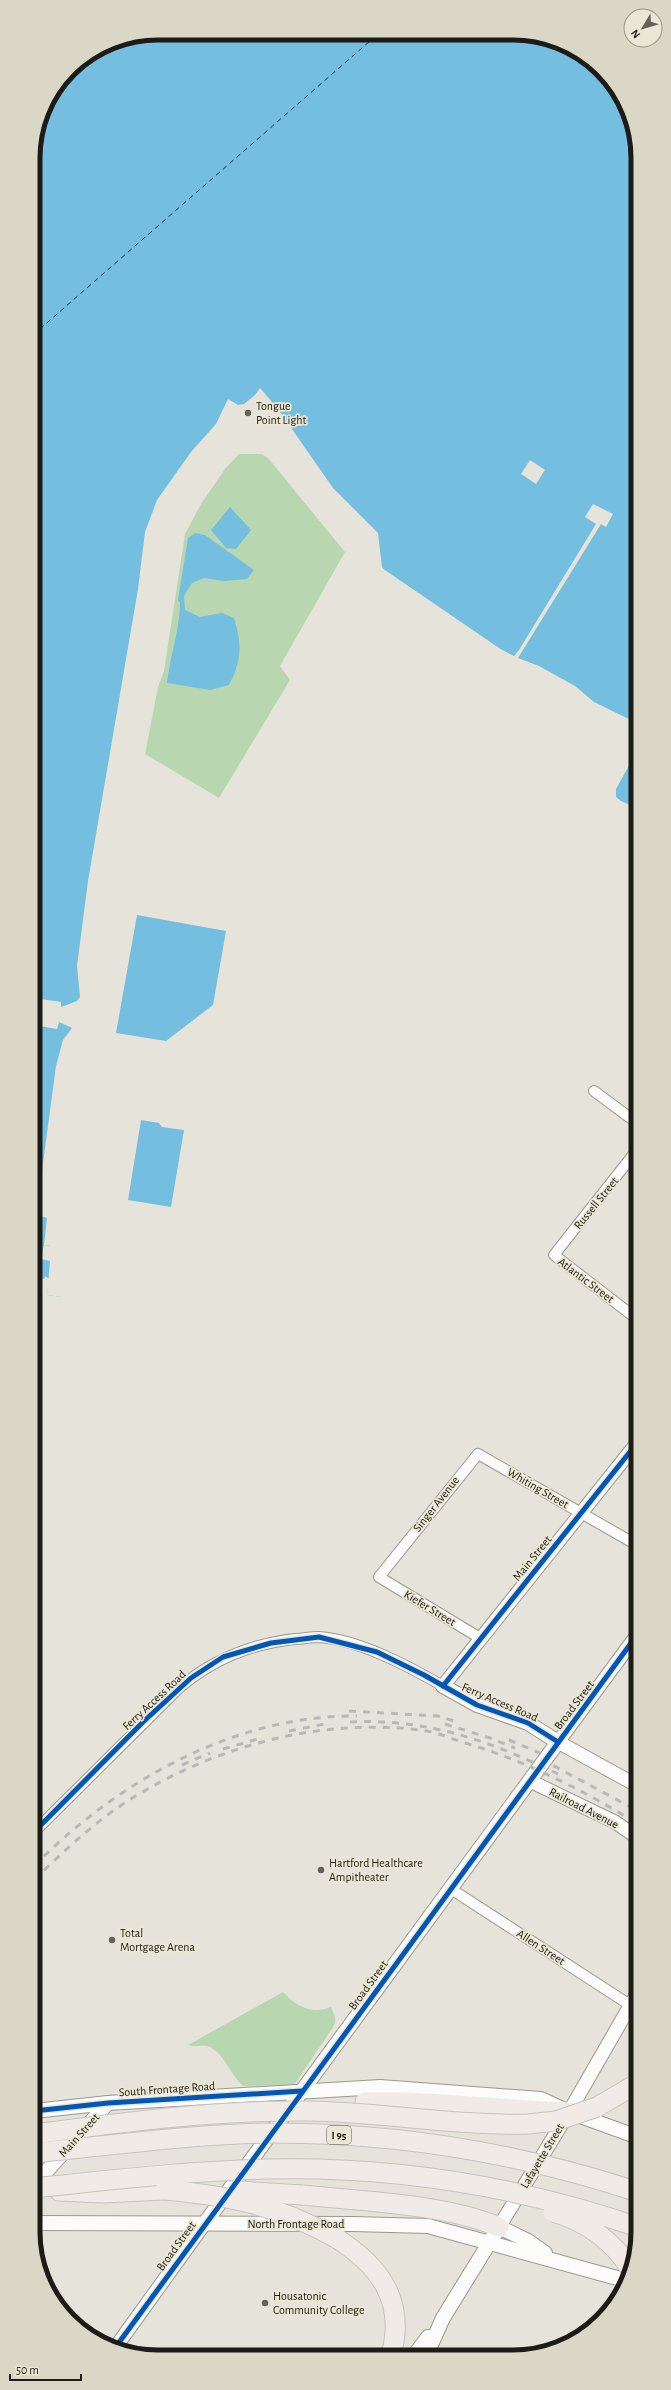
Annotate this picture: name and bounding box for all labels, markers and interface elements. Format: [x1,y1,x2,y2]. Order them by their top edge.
north arrow [623,8,663,48]
text: N [629,27,642,40]
place label: Tongue Point Light [256,400,307,426]
marker: Tongue Point Light [243,408,253,418]
street label: Russell Street [571,1175,621,1231]
street label: Atlantic Street [556,1255,616,1305]
street label: Whiting Street [505,1466,571,1510]
street label: Singer Avenue [411,1474,461,1534]
street label: Main Street [510,1533,554,1583]
street label: Kiefer Street [402,1588,458,1628]
street label: Ferry Access Road [120,1668,189,1733]
street label: Broad Street [552,1678,596,1732]
street label: Ferry Access Road [460,1681,540,1724]
street label: Railroad Avenue [547,1785,621,1831]
place label: Hartford Healthcare Ampitheater [329,1857,423,1883]
marker: Hartford Healthcare Ampitheater [316,1865,326,1875]
place label: Total Mortgage Arena [120,1927,195,1953]
street label: Allen Street [515,1927,567,1967]
marker: Total Mortgage Arena [107,1935,117,1945]
street label: Broad Street [346,1958,390,2012]
street label: South Frontage Road [118,2080,216,2098]
street label: Main Street [56,2111,102,2159]
street label: Lafayette Street [518,2121,567,2191]
road number: I 95 [327,2126,351,2144]
street label: North Frontage Road [248,2218,344,2230]
street label: Broad Street [154,2219,198,2273]
place label: Housatonic Community College [273,2290,365,2317]
marker: Housatonic Community College [260,2298,270,2308]
scale bar [10,2356,81,2382]
text: 50 m [16,2364,39,2376]

